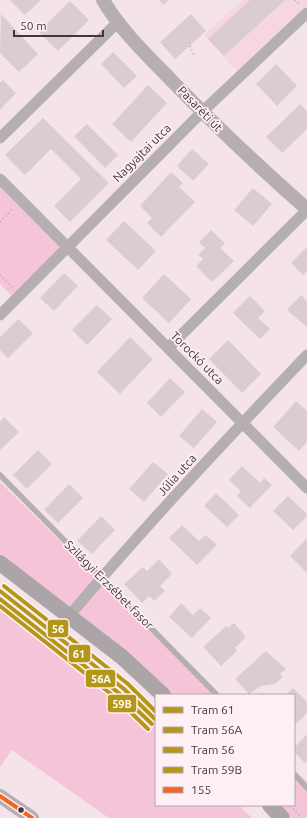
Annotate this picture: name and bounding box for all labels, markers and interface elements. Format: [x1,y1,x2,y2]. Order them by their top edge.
scale bar [14,12,103,38]
text: 50 m [20,19,47,32]
street label: Pasaréti út [176,83,225,134]
street label: Nagyajtai utca [110,121,173,184]
street label: Torockó utca [168,329,226,387]
street label: Júlia utca [155,451,199,498]
street label: Szilágyi Erzsébet fasor [62,538,157,632]
line badge: 56 [47,619,69,638]
text: 56 [52,623,64,635]
line badge: 61 [68,644,91,663]
text: 61 [73,648,85,660]
line badge: 56A [85,669,116,688]
text: 56A [91,673,111,685]
line badge: 59B [107,694,137,713]
legend [155,694,295,806]
text: 59B [112,698,132,710]
text: Tram 61 [191,703,235,716]
text: Tram 56A [191,723,243,736]
text: Tram 56 [191,743,235,756]
text: Tram 59B [191,763,242,776]
text: 155 [191,783,211,796]
unlabelled marker [16,805,26,815]

